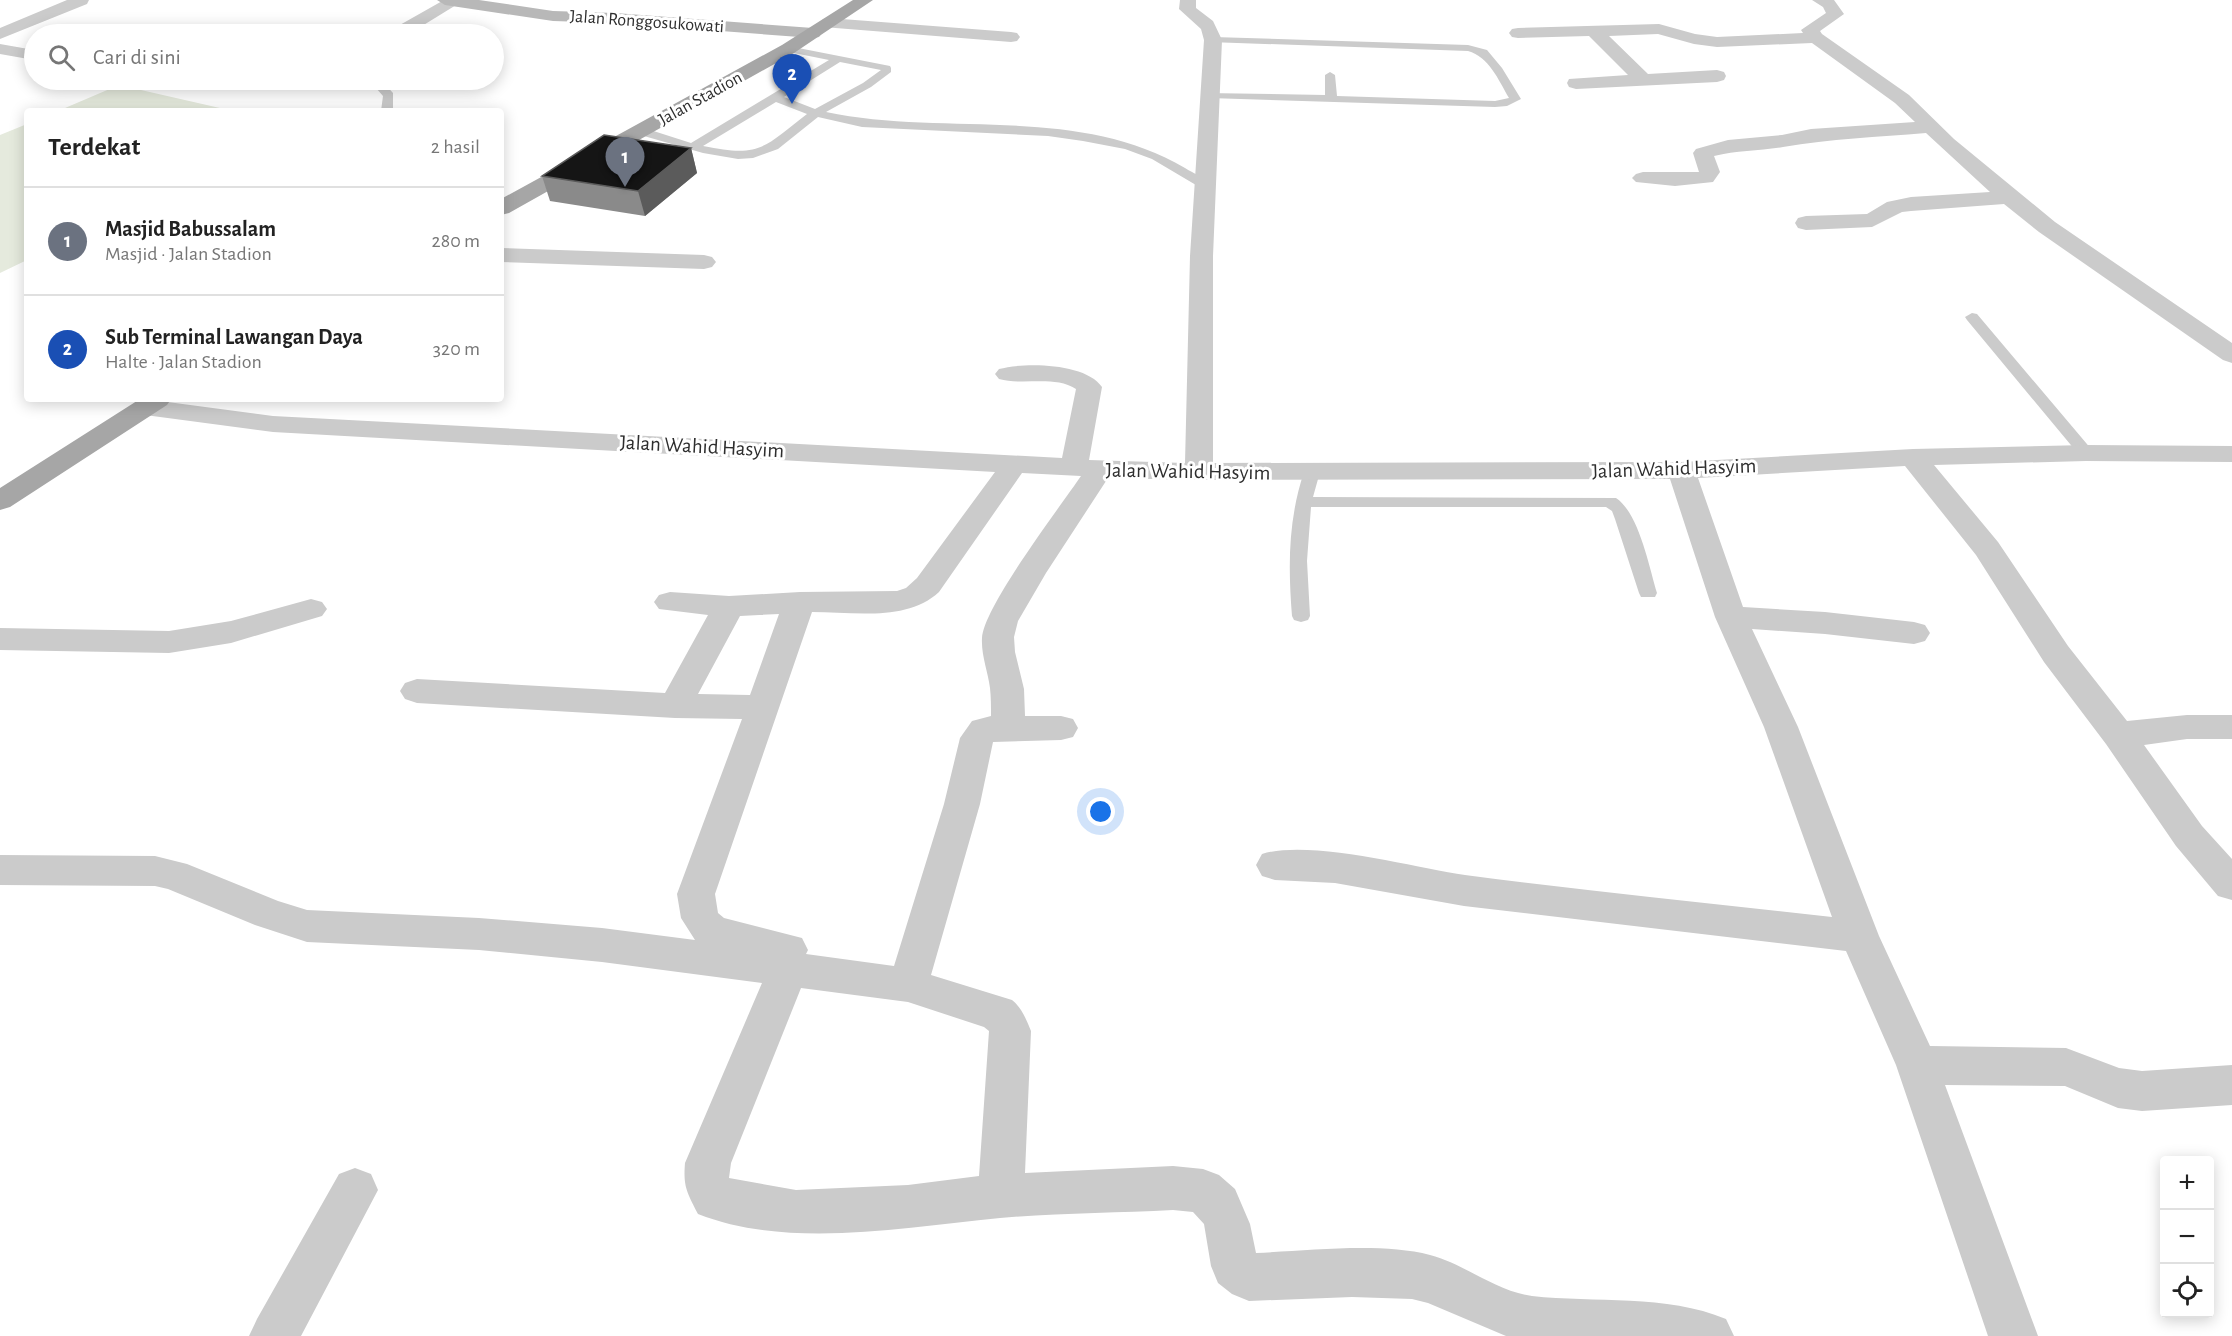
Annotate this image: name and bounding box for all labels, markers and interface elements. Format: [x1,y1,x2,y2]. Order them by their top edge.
street label: Jalan Ronggosukowati [569,8,725,36]
search box [24,24,504,90]
icon: search [45,41,78,74]
text: Cari di sini [93,46,181,68]
pin: 2 [772,54,812,104]
street label: Jalan Stadion [656,69,745,129]
text: Terdekat [48,134,140,160]
text: 2 hasil [431,137,480,157]
pin: 1 [606,138,644,187]
text: Masjid Babussalam [105,218,276,240]
text: 1 [64,231,71,251]
text: 280 m [432,231,480,251]
text: Masjid · Jalan Stadion [105,244,272,264]
text: Sub Terminal Lawangan Daya [105,326,363,348]
text: 2 [63,339,72,359]
text: 320 m [433,339,480,359]
text: Halte · Jalan Stadion [105,352,262,372]
street label: Jalan Wahid Hasyim [619,432,785,461]
street label: Jalan Wahid Hasyim [1591,455,1757,482]
street label: Jalan Wahid Hasyim [1105,460,1271,483]
your location [1086,797,1115,826]
map controls [2160,1156,2214,1318]
button: + [2160,1156,2214,1210]
button: − [2160,1210,2214,1264]
button: locate [2160,1264,2214,1318]

